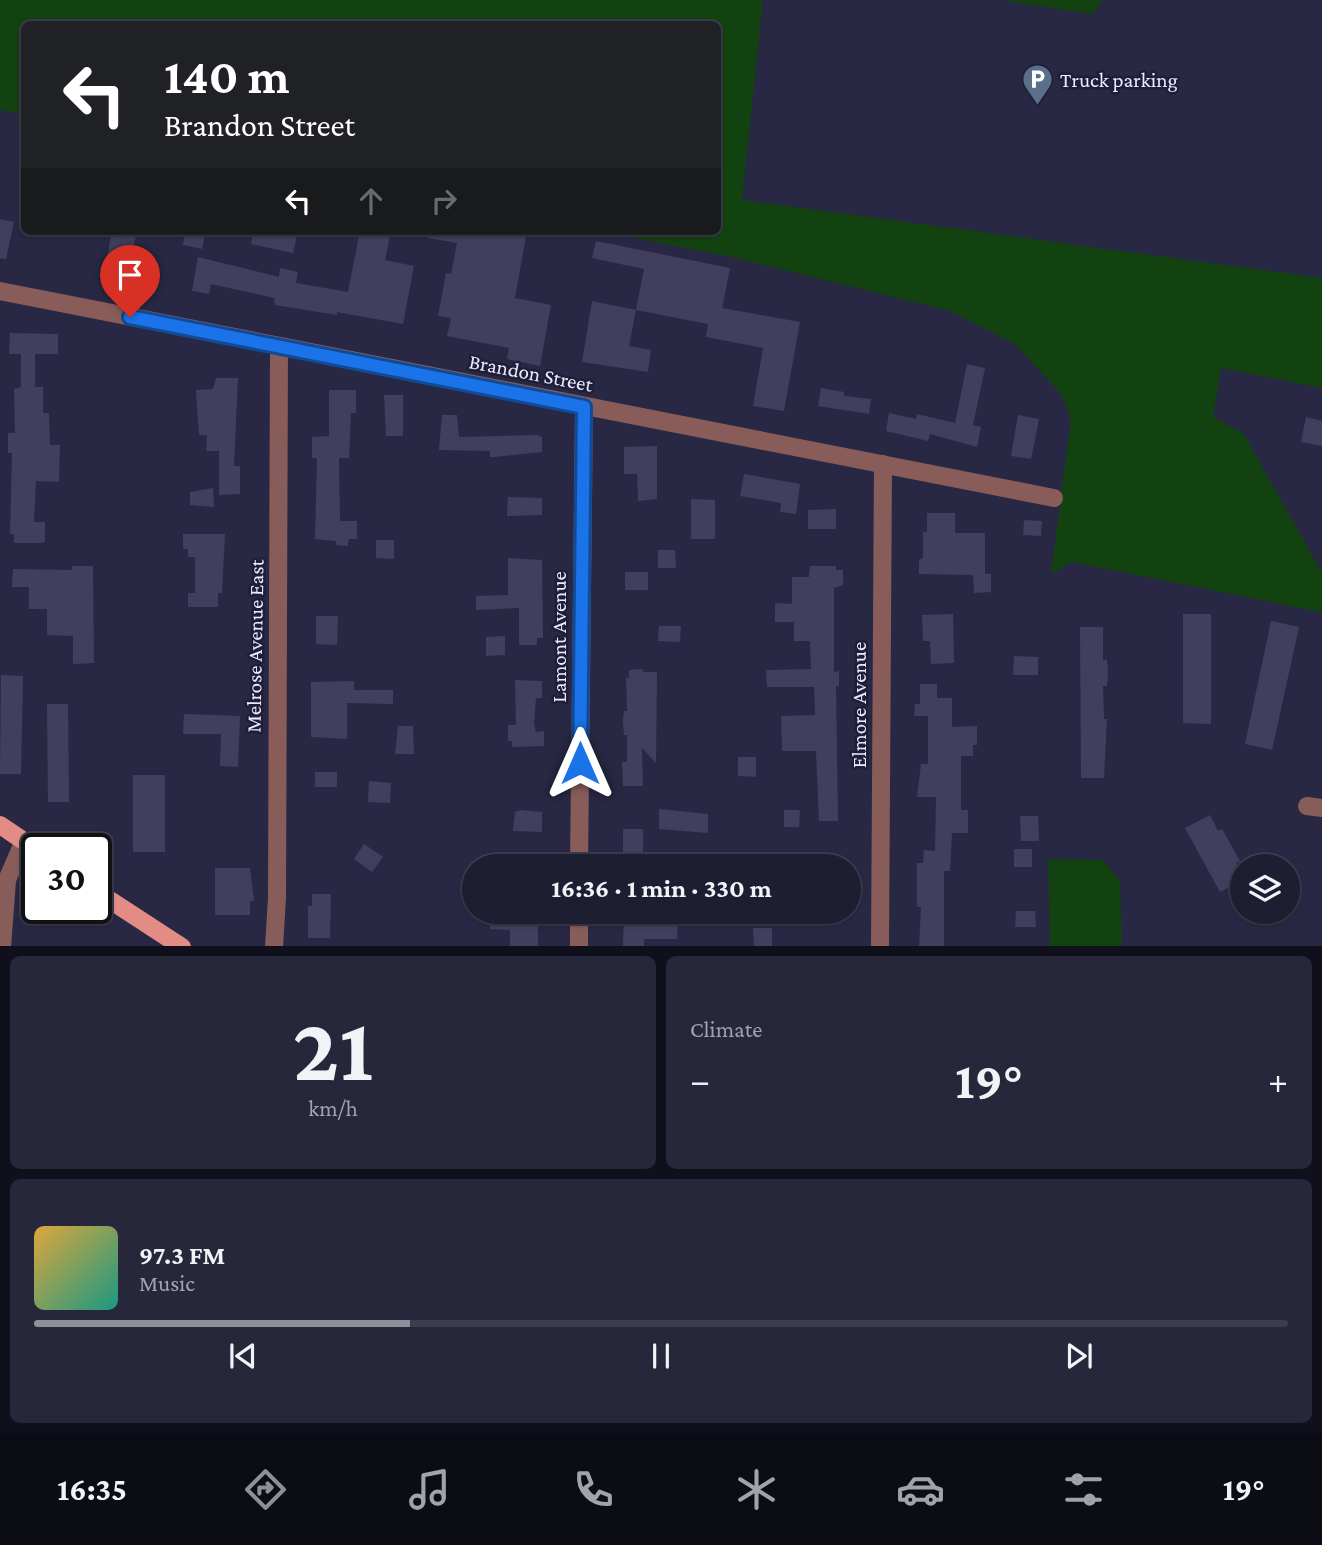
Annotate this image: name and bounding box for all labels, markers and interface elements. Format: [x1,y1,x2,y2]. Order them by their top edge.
icon: left [49,49,140,140]
text: 140 m [164,49,289,104]
parking icon: Truck parking [1020,63,1054,107]
place label: Truck parking [1060,68,1178,92]
text: Brandon Street [164,107,355,143]
icon: left [279,182,317,220]
icon: ahead [352,182,390,220]
icon: right [425,182,463,220]
pin [100,245,160,317]
icon: arrive [111,256,149,294]
street label: Brandon Street [467,349,596,397]
street label: Melrose Avenue East [241,558,269,733]
street label: Lamont Avenue [547,571,571,703]
street label: Elmore Avenue [847,642,871,768]
position arrow [543,726,617,800]
speed limit sign: 30 [21,833,112,924]
map controls [1230,854,1300,924]
button: layers [1230,854,1300,924]
text: 16:36 · 1 min · 330 m [551,874,772,903]
text: 21 [293,998,373,1100]
text: Climate [690,1016,762,1042]
text: 19° [955,1051,1023,1109]
text: − [690,1059,710,1101]
text: + [1268,1059,1288,1101]
text: km/h [308,1095,358,1121]
text: 97.3 FM [139,1241,225,1270]
text: Music [139,1270,195,1296]
icon: previous [224,1337,262,1375]
icon: pause [642,1337,680,1375]
icon: next [1060,1337,1098,1375]
icon: directions [241,1465,290,1514]
icon: music [405,1465,454,1514]
icon: phone [569,1465,618,1514]
icon: climate [732,1465,781,1514]
icon: car [896,1465,945,1514]
icon: filters [1059,1465,1108,1514]
text: 16:35 [57,1471,127,1507]
text: 19° [1223,1471,1265,1507]

